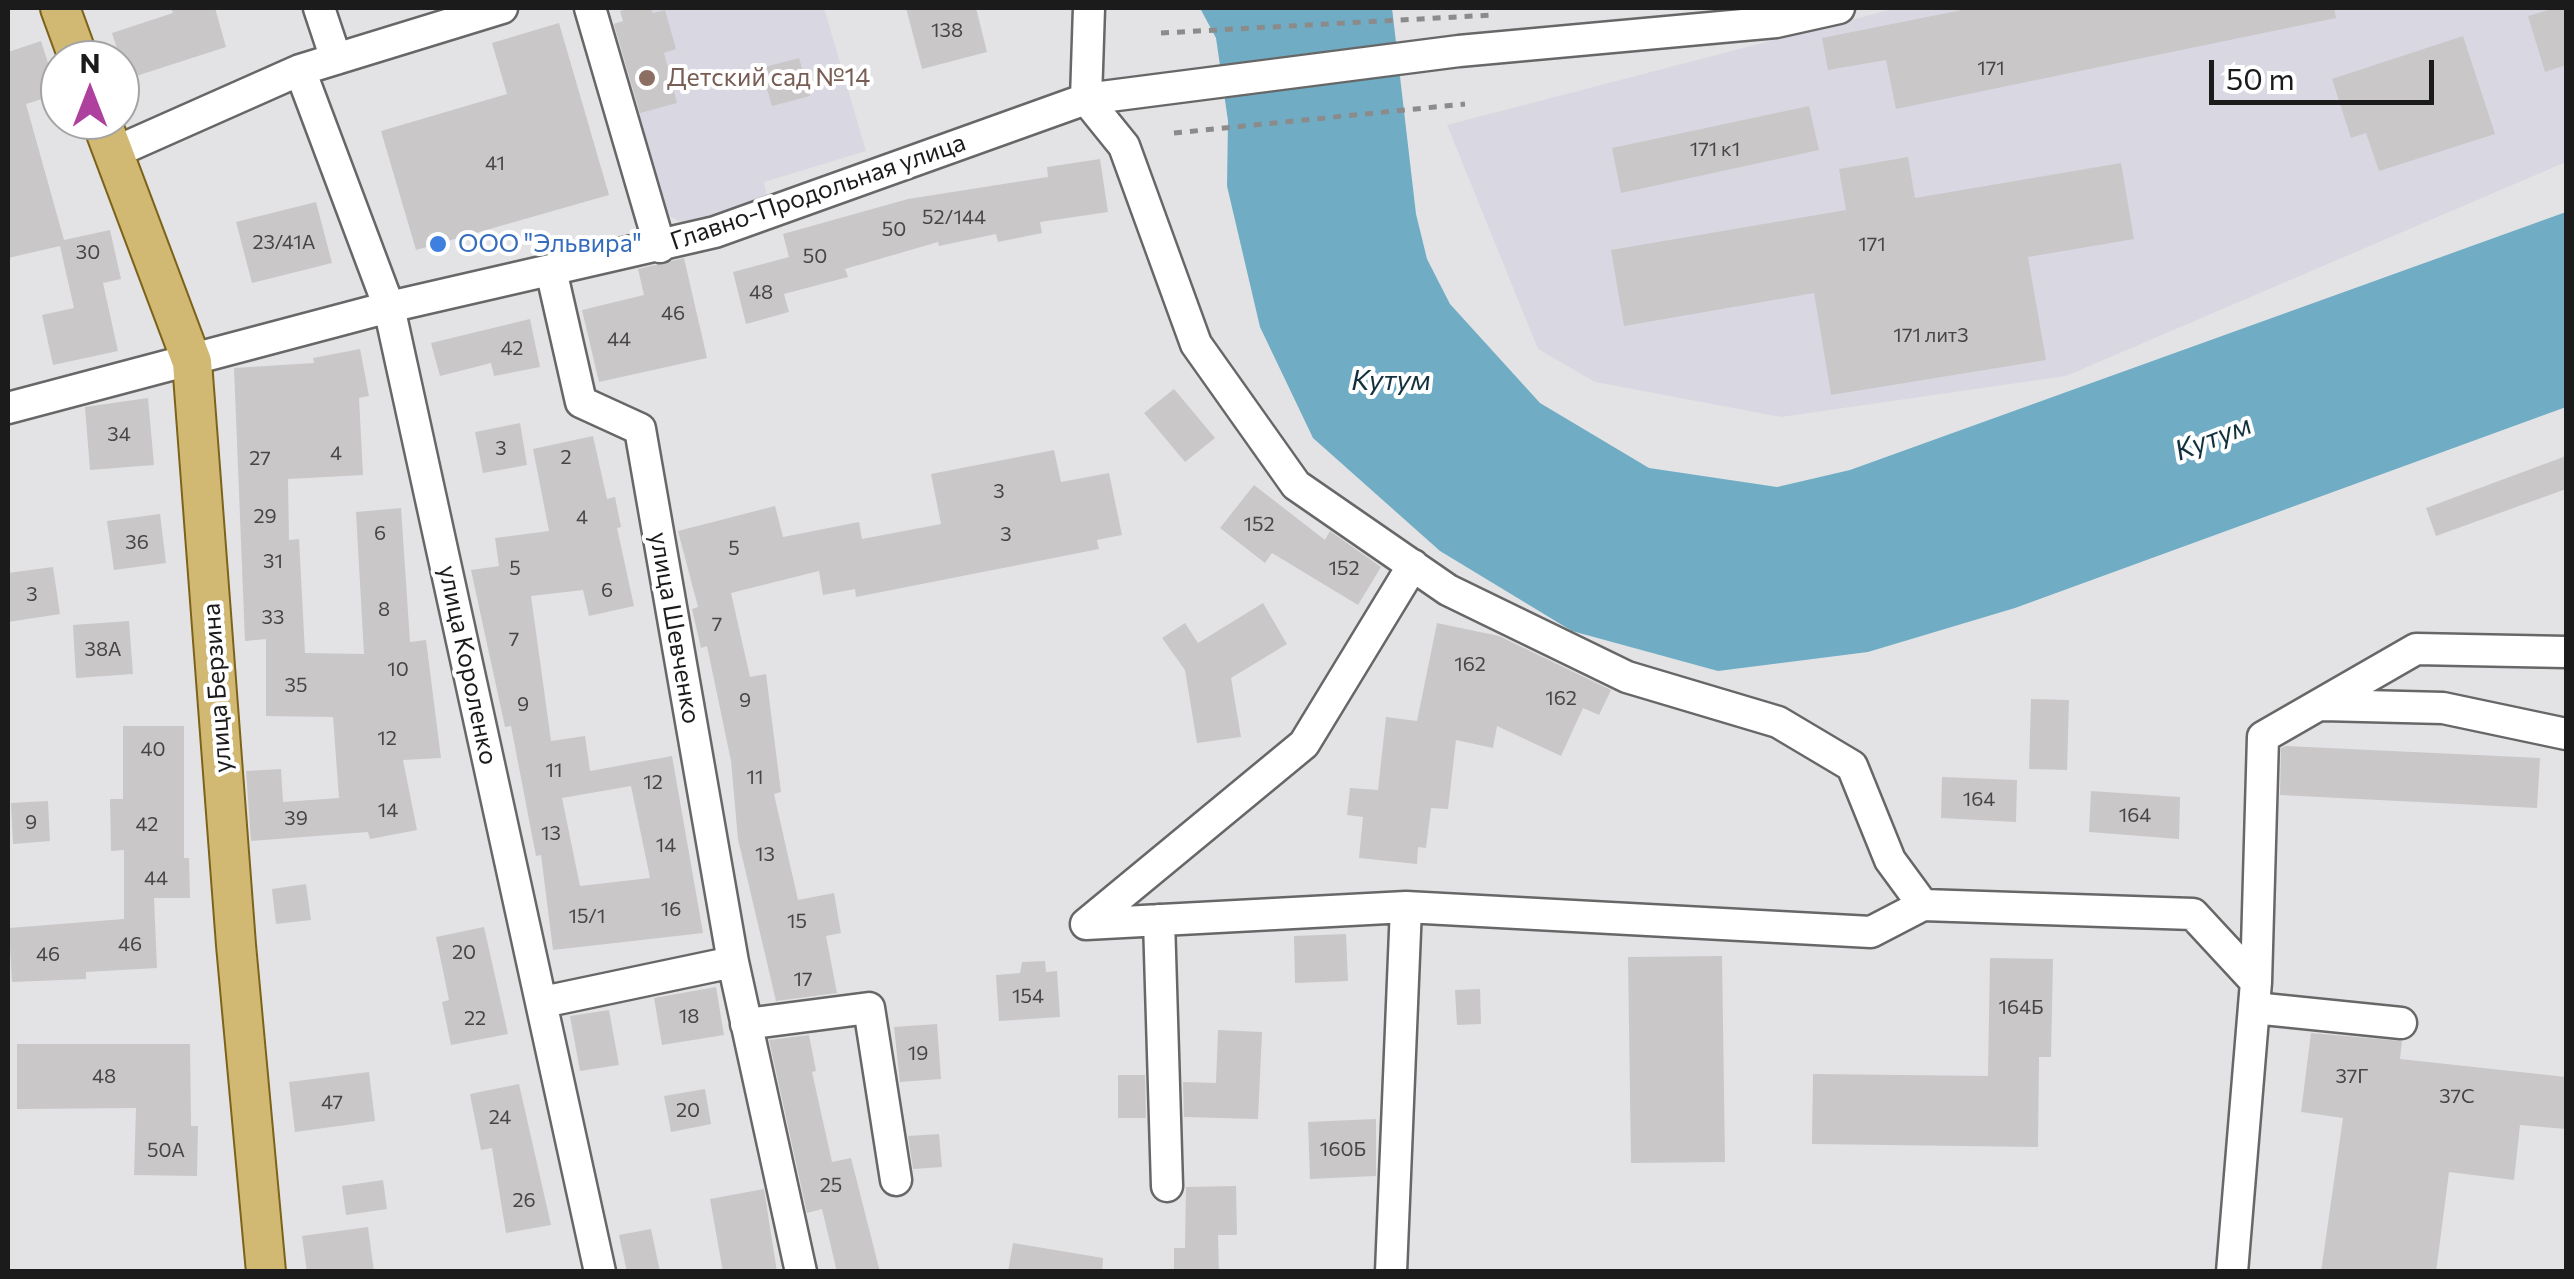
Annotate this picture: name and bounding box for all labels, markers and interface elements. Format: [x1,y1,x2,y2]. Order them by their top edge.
house number: 138 [931,18,963,42]
north arrow [40,40,140,140]
scale bar [2214,40,2439,102]
text: N [80,45,101,79]
house number: 171 [1977,56,2005,80]
text: 50 m [2226,59,2295,96]
place label: Детский сад №14 [667,63,870,93]
marker: Детский сад №14 [636,67,658,89]
street label: Главно-Продольная улица [666,127,970,257]
house number: 171 к1 [1690,137,1740,161]
house number: 41 [485,151,505,175]
house number: 52/144 [922,205,986,229]
house number: 50 [882,217,906,241]
place label: ООО "Эльвира" [458,229,642,259]
house number: 23/41А [252,230,316,254]
house number: 171 [1858,232,1886,256]
marker: ООО "Эльвира" [427,233,449,255]
house number: 30 [76,240,100,264]
house number: 50 [803,244,827,268]
house number: 48 [749,280,773,304]
house number: 46 [661,301,685,325]
house number: 171 лит3 [1893,323,1969,347]
house number: 44 [607,327,631,351]
house number: 42 [501,336,523,360]
water label: Кутум [1351,364,1431,398]
water label: Кутум [2170,408,2256,468]
house number: 34 [107,422,131,446]
house number: 3 [495,436,507,460]
house number: 4 [330,441,342,465]
house number: 2 [560,445,572,469]
house number: 27 [249,446,271,470]
house number: 3 [993,479,1005,503]
house number: 29 [253,504,277,528]
house number: 4 [576,505,588,529]
house number: 152 [1243,512,1275,536]
house number: 6 [374,521,386,545]
house number: 3 [1000,522,1012,546]
house number: 36 [125,530,149,554]
street label: улица Шевченко [643,530,707,726]
house number: 5 [728,536,740,560]
house number: 31 [263,549,283,573]
house number: 5 [509,556,521,580]
house number: 152 [1328,556,1360,580]
street label: улица Короленко [432,563,504,767]
house number: 6 [601,578,613,602]
house number: 3 [26,582,38,606]
house number: 8 [378,597,390,621]
street label: улица Берзина [196,602,238,774]
house number: 33 [262,605,284,629]
house number: 7 [712,612,722,636]
house number: 7 [509,627,519,651]
house number: 38А [85,637,121,661]
house number: 162 [1454,652,1486,676]
house number: 10 [387,657,409,681]
house number: 35 [285,673,307,697]
house number: 162 [1545,686,1577,710]
house number: 9 [739,688,751,712]
house number: 9 [517,692,529,716]
house number: 12 [377,726,397,750]
house number: 40 [140,737,166,761]
house number: 11 [545,758,563,782]
house number: 11 [746,765,764,789]
house number: 12 [643,770,663,794]
house number: 164 [1963,787,1995,811]
house number: 14 [378,798,398,822]
house number: 164 [2119,803,2151,827]
house number: 39 [284,806,308,830]
house number: 9 [25,810,37,834]
house number: 42 [136,812,158,836]
house number: 13 [541,821,561,845]
house number: 14 [656,833,676,857]
house number: 13 [755,842,775,866]
house number: 44 [144,866,168,890]
house number: 16 [661,897,681,921]
house number: 15/1 [568,904,606,928]
house number: 15 [787,909,807,933]
house number: 46 [118,932,142,956]
house number: 20 [452,940,476,964]
house number: 46 [36,942,60,966]
house number: 17 [793,967,813,991]
house number: 154 [1012,984,1044,1008]
house number: 164Б [1998,995,2044,1019]
house number: 18 [679,1004,699,1028]
house number: 22 [464,1006,486,1030]
house number: 19 [908,1041,928,1065]
house number: 48 [92,1064,116,1088]
house number: 37Г [2335,1064,2369,1088]
house number: 37С [2439,1084,2475,1108]
house number: 47 [321,1090,343,1114]
house number: 20 [676,1098,700,1122]
house number: 24 [489,1105,511,1129]
house number: 160Б [1320,1137,1366,1161]
house number: 50А [147,1138,185,1162]
house number: 25 [820,1173,842,1197]
house number: 26 [512,1188,536,1212]

